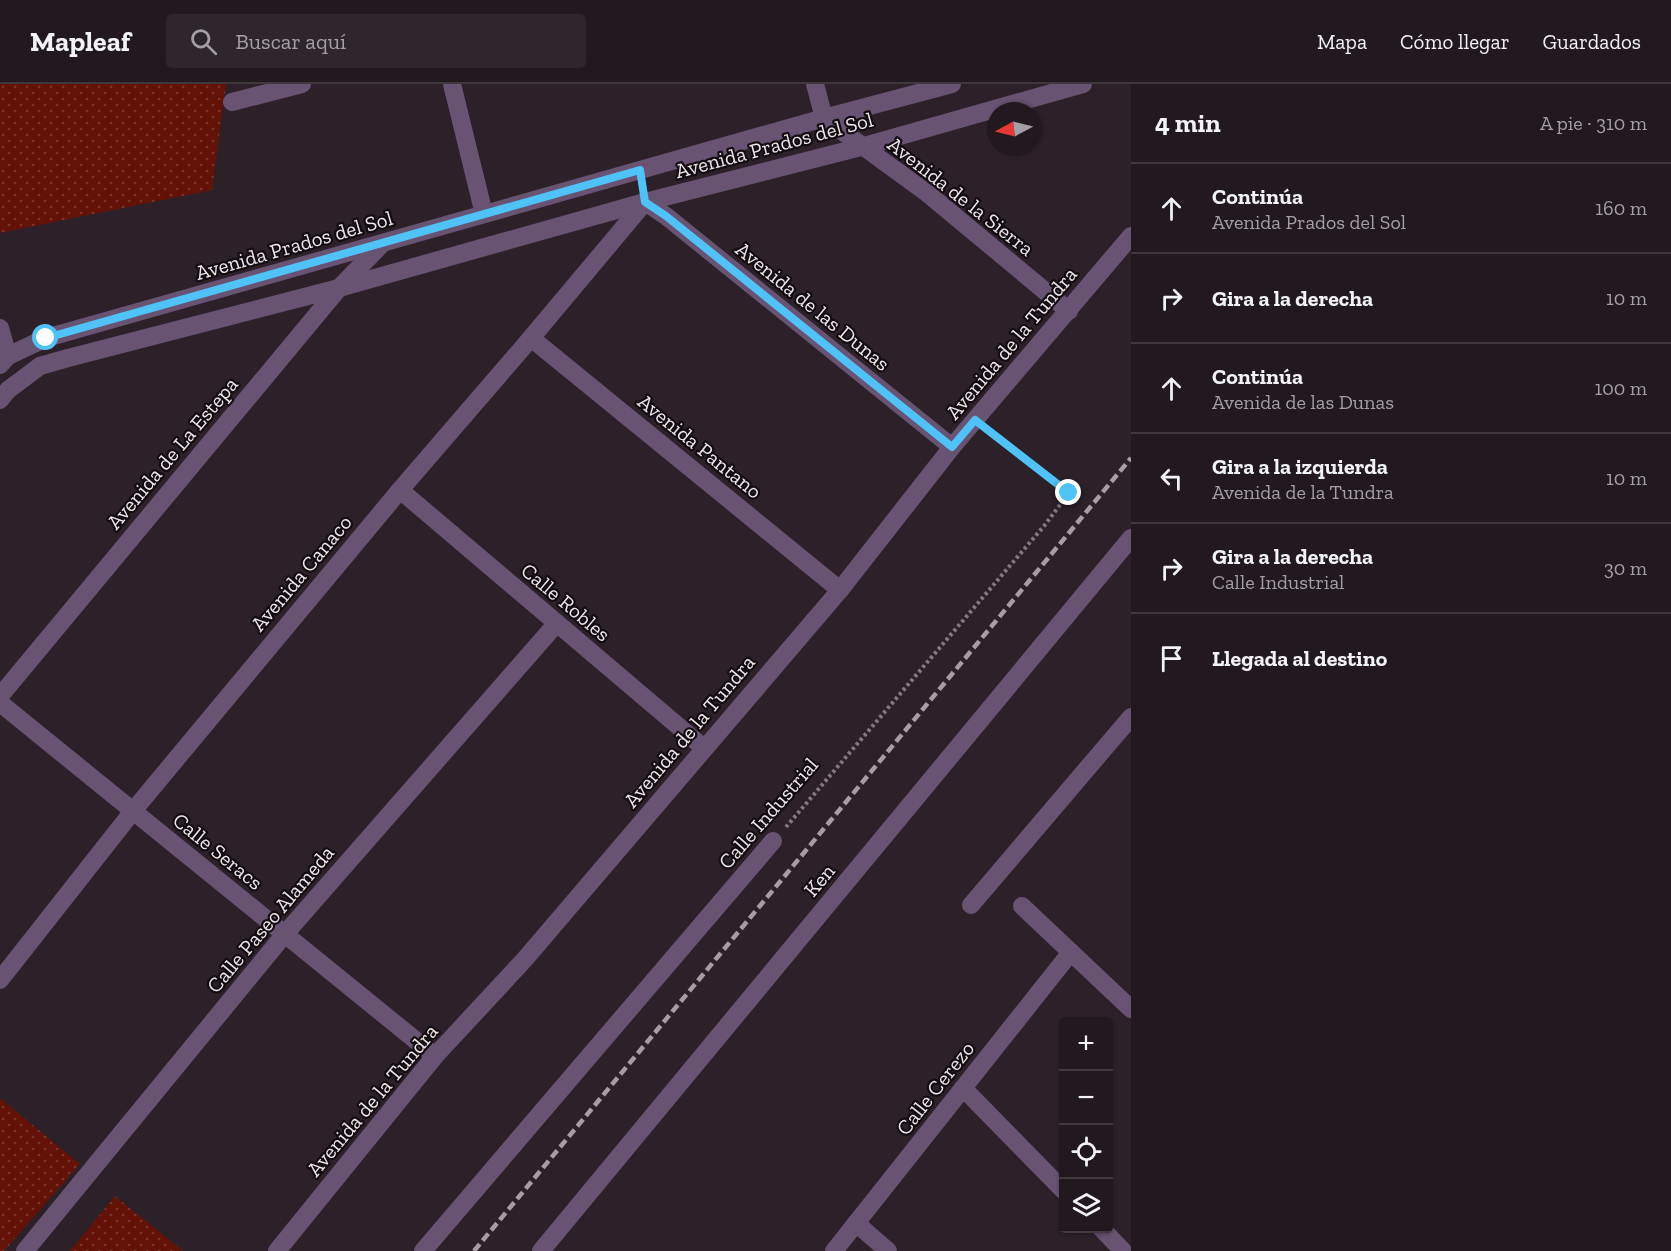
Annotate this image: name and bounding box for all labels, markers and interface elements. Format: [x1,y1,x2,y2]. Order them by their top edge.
search box [166,14,586,68]
text: Mapleaf [30,25,130,58]
icon: search [187,25,220,58]
text: Buscar aquí [235,28,346,55]
text: Mapa [1317,29,1367,54]
text: Cómo llegar [1400,29,1510,54]
text: Guardados [1543,29,1641,54]
north arrow [987,102,1041,156]
street label: Avenida Prados del Sol [672,106,876,183]
text: 4 min [1155,107,1221,139]
text: A pie · 310 m [1540,111,1647,135]
street label: Avenida de la Sierra [883,131,1039,261]
text: Continúa [1212,183,1303,210]
icon: ahead [1155,192,1188,225]
text: 160 m [1595,196,1647,220]
street label: Avenida Prados del Sol [193,205,396,285]
text: Avenida Prados del Sol [1212,210,1406,234]
street label: Avenida de las Dunas [731,236,895,376]
street label: Avenida de la Tundra [940,262,1082,424]
icon: right [1155,282,1188,315]
text: Gira a la derecha [1212,285,1373,312]
text: 10 m [1606,286,1647,310]
route start [32,324,58,350]
text: Continúa [1212,363,1303,390]
street label: Avenida de La Estepa [101,372,243,534]
icon: ahead [1155,372,1188,405]
text: 100 m [1594,376,1647,400]
street label: Avenida Pantano [633,388,767,504]
text: Avenida de las Dunas [1212,390,1394,414]
text: Gira a la izquierda [1212,453,1388,480]
icon: left [1155,462,1188,495]
text: 10 m [1606,466,1647,490]
route end [1055,479,1081,505]
text: Avenida de la Tundra [1212,480,1394,504]
street label: Avenida Canaco [245,510,357,636]
text: Gira a la derecha [1212,543,1373,570]
icon: right [1155,552,1188,585]
text: 30 m [1604,556,1647,580]
street label: Calle Robles [516,557,616,647]
text: Calle Industrial [1212,570,1344,594]
icon: arrive [1155,642,1188,675]
text: Llegada al destino [1212,645,1387,672]
street label: Avenida de la Tundra [618,650,760,812]
street label: Calle Industrial [713,752,823,874]
street label: Calle Seracs [168,807,268,895]
street label: Calle Paseo Alameda [201,840,339,998]
street label: Ken [798,859,840,901]
map controls [1059,1017,1113,1233]
button: + [1059,1017,1113,1071]
street label: Avenida de la Tundra [301,1019,443,1181]
street label: Calle Cerezo [891,1036,979,1140]
button: − [1059,1071,1113,1125]
button: locate [1059,1125,1113,1179]
button: layers [1059,1179,1113,1233]

